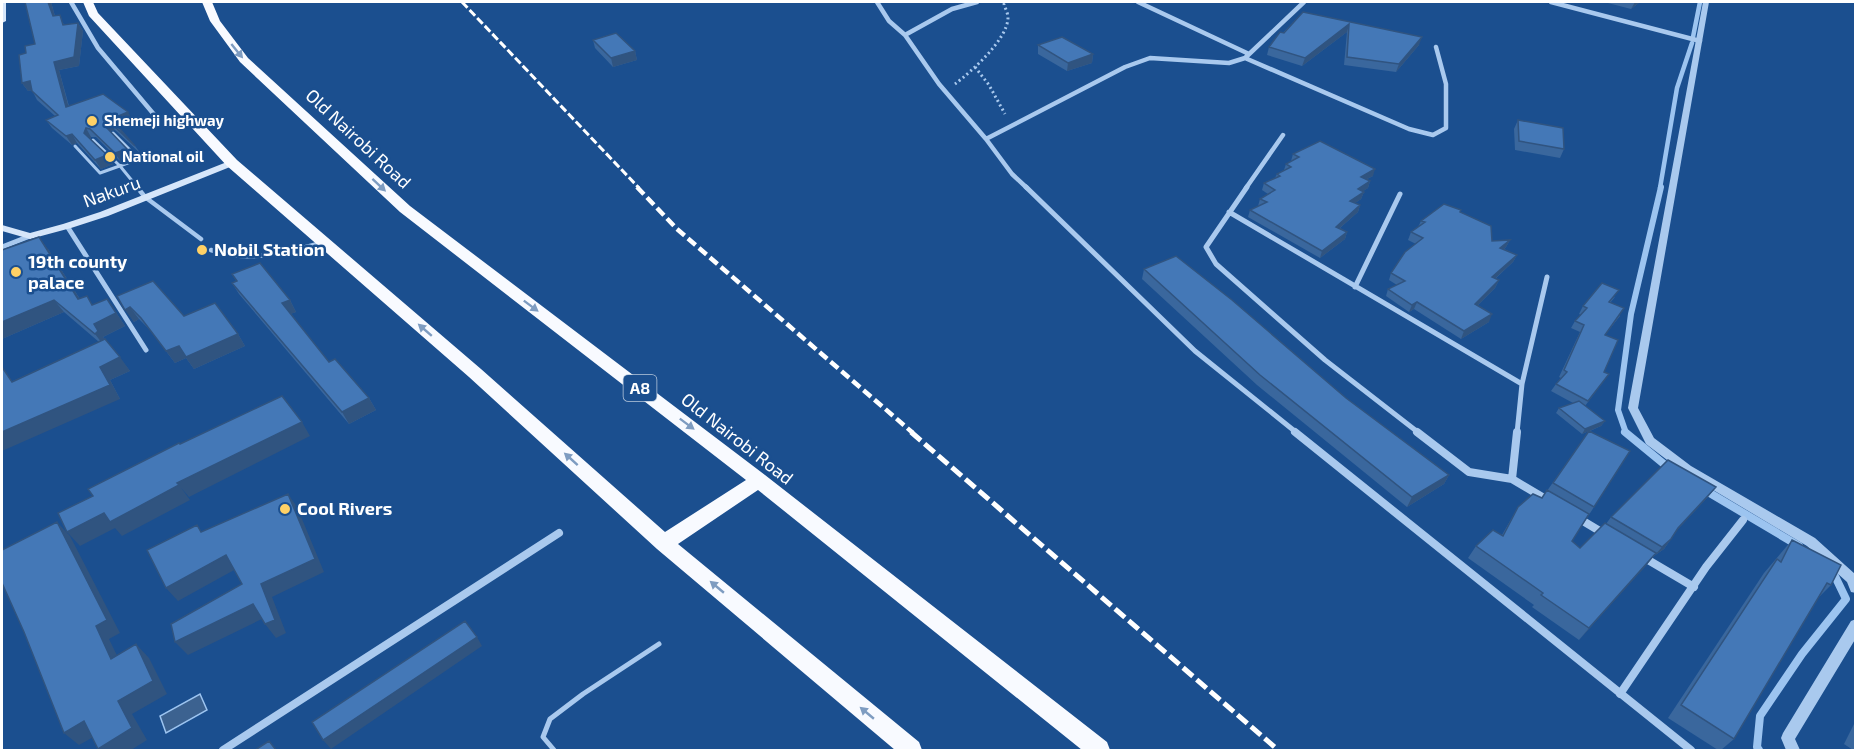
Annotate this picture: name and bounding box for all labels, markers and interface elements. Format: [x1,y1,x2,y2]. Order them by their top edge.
one-way arrow [230,43,243,58]
street label: Old Nairobi Road [301,84,416,193]
place label: Shemeji highway [104,111,225,130]
marker: Shemeji highway [85,114,99,128]
place label: National oil [122,147,204,165]
marker: National oil [103,150,117,164]
street label: Nakuru [80,171,143,212]
one-way arrow [371,178,386,192]
place label: Nobil Station [214,238,325,260]
marker: Nobil Station [195,243,209,257]
place label: 19th county palace [28,250,128,293]
marker: 19th county palace [9,265,23,279]
one-way arrow [523,300,539,312]
one-way arrow [417,323,433,336]
road number: A8 [624,375,656,401]
street label: Old Nairobi Road [677,388,798,489]
one-way arrow [679,418,694,430]
one-way arrow [564,453,579,466]
place label: Cool Rivers [297,497,392,519]
marker: Cool Rivers [278,502,292,516]
one-way arrow [710,581,725,594]
one-way arrow [860,707,875,720]

